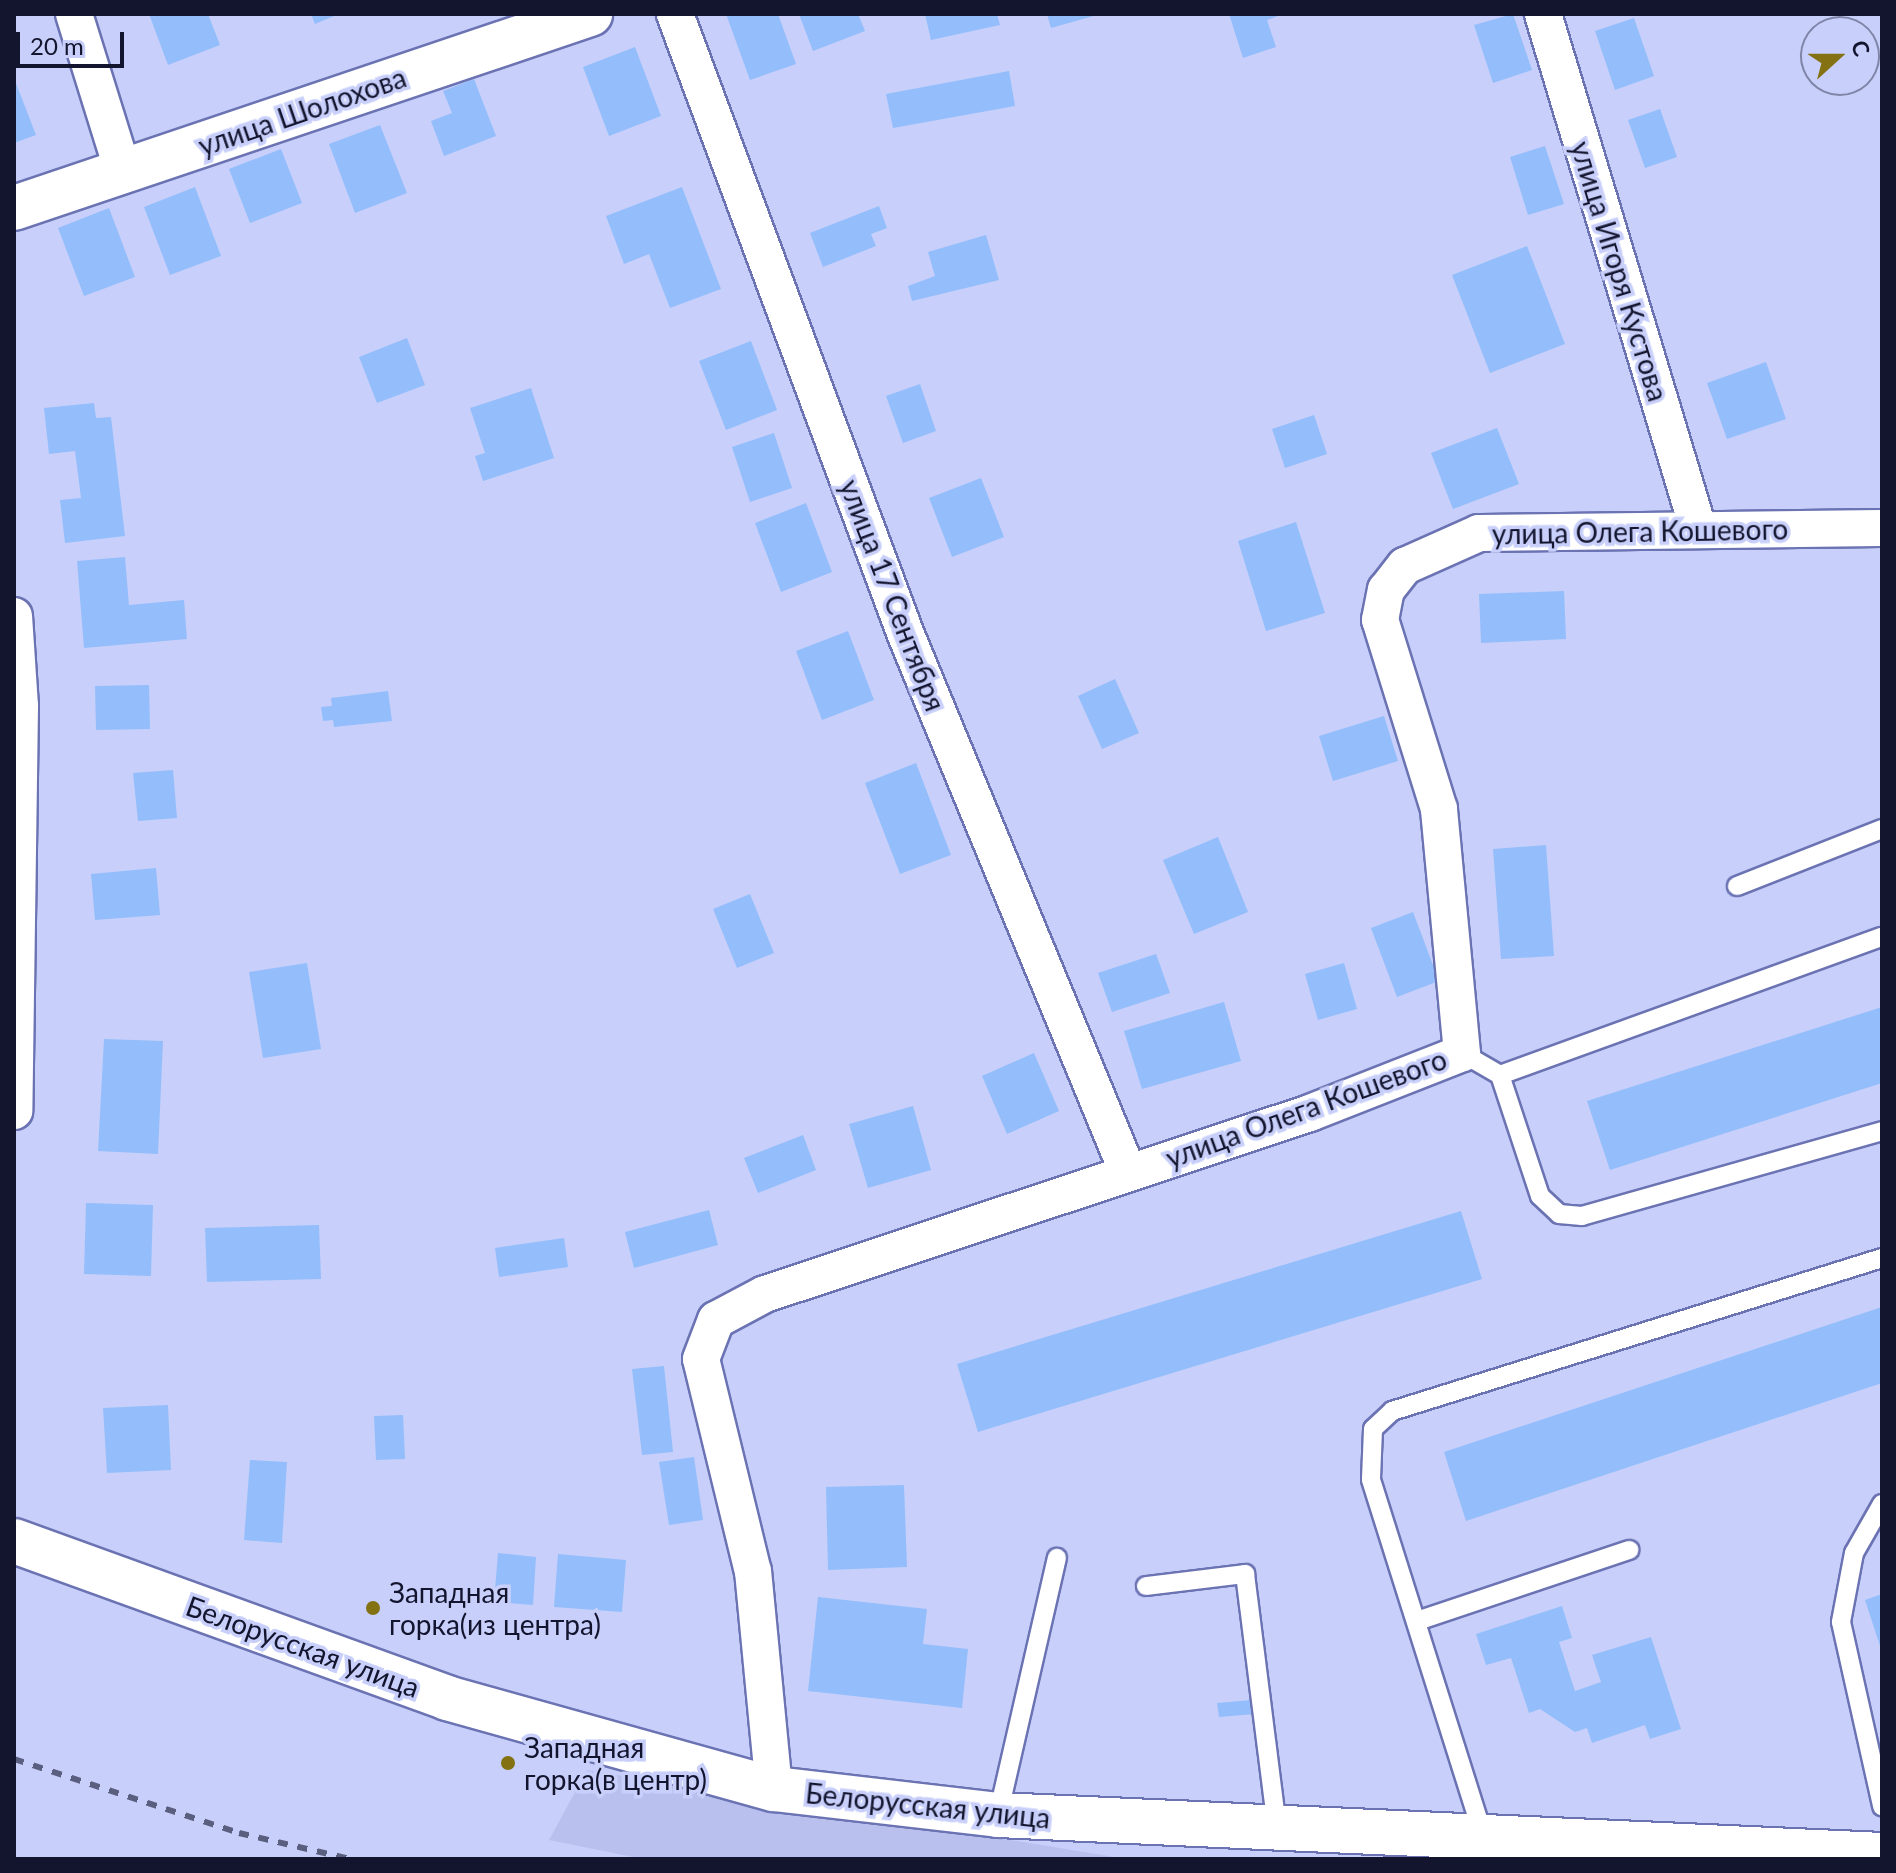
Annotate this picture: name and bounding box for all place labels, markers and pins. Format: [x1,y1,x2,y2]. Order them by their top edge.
place label: Западная горка(из центра) [389,1575,601,1641]
marker: Западная горка(из центра) [364,1599,382,1617]
place label: Западная горка(в центр) [524,1730,707,1796]
marker: Западная горка(в центр) [499,1754,517,1772]

